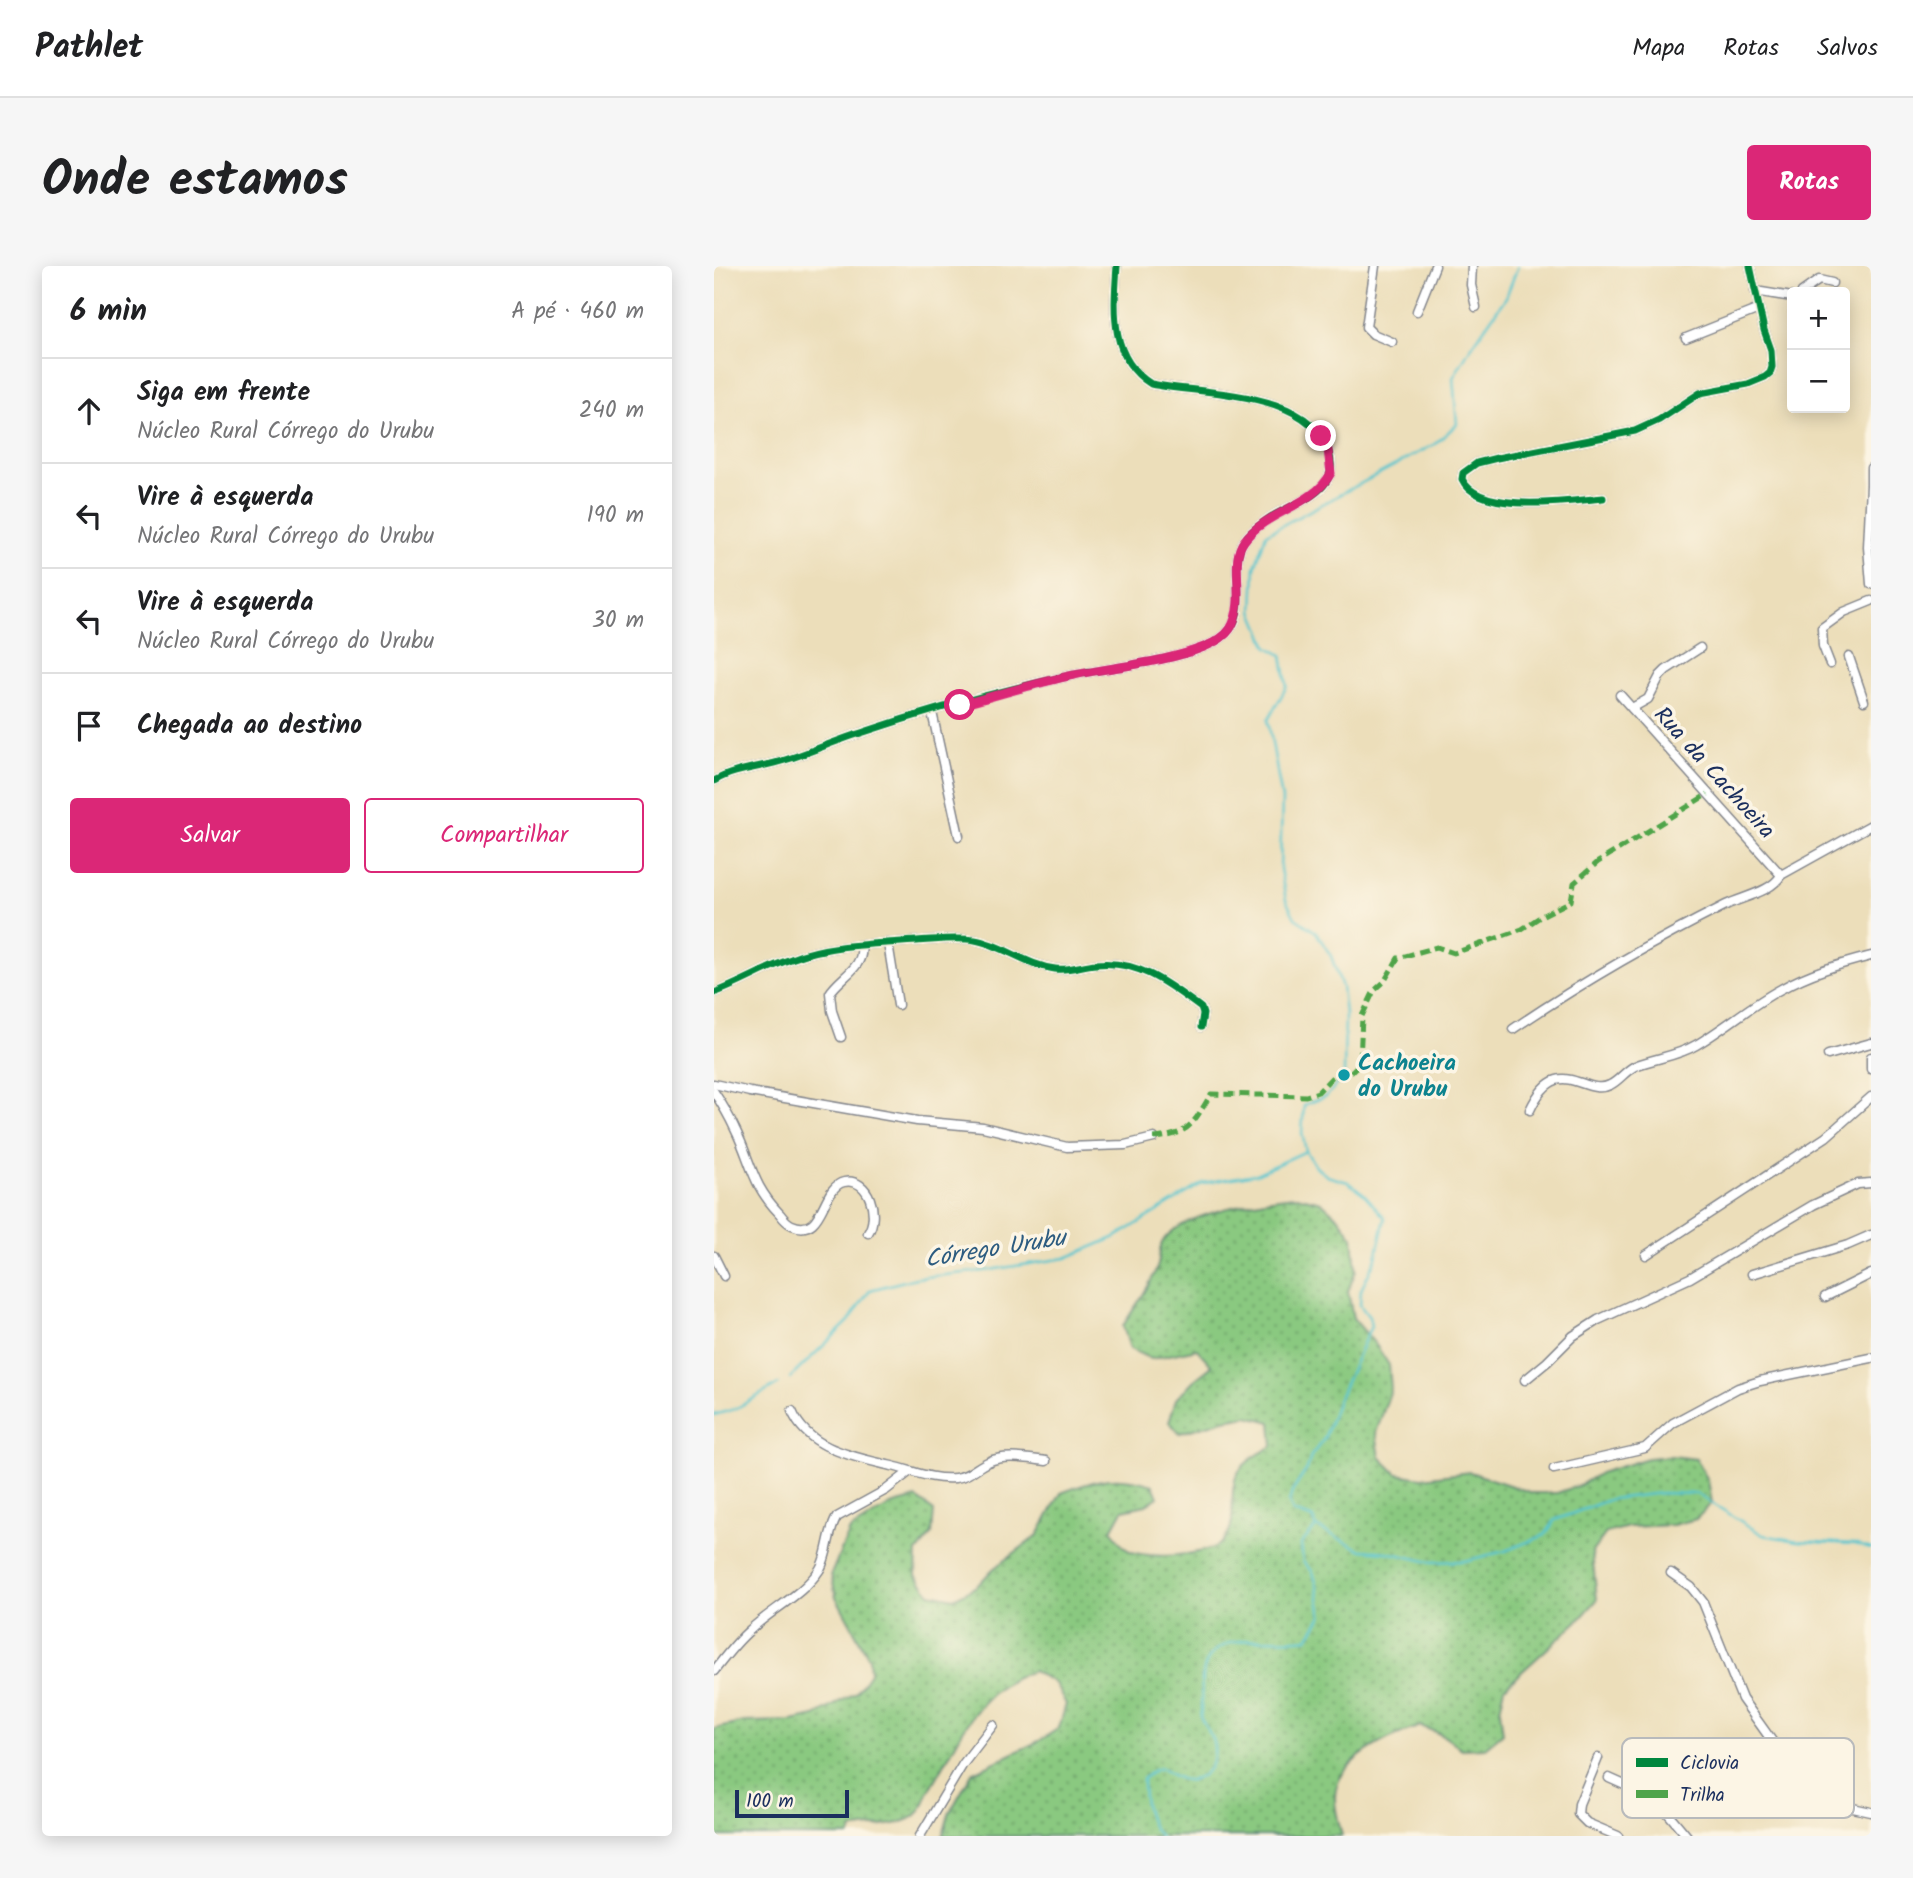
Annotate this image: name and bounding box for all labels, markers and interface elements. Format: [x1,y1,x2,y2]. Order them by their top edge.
text: Pathlet [35,22,143,75]
text: Mapa [1632,29,1685,68]
text: Rotas [1723,29,1779,68]
text: Salvos [1817,29,1878,68]
text: Onde estamos [42,143,348,221]
button: Rotas [1747,145,1871,220]
map controls [1787,287,1850,413]
button: + [1787,287,1850,350]
text: 6 min [70,288,147,336]
text: A pé · 460 m [511,294,644,330]
button: − [1787,350,1850,413]
text: Siga em frente [137,372,310,414]
icon: ahead [70,392,108,430]
text: 240 m [579,393,644,429]
text: Núcleo Rural Córrego do Urubu [137,414,434,450]
route end [1305,420,1336,451]
text: Vire à esquerda [137,477,314,519]
icon: left [70,497,108,535]
text: 190 m [587,498,644,534]
text: Núcleo Rural Córrego do Urubu [137,519,434,555]
text: Vire à esquerda [137,582,314,624]
icon: left [70,602,108,640]
text: 30 m [592,603,644,639]
text: Núcleo Rural Córrego do Urubu [137,624,434,660]
route start [944,689,975,720]
street label: Rua da Cachoeira [1644,699,1783,848]
text: Chegada ao destino [137,705,362,747]
icon: arrive [70,707,108,745]
button: Salvar [70,798,350,873]
button: Compartilhar [364,798,644,873]
place label: Cachoeira do Urubu [1358,1046,1456,1108]
marker: Cachoeira do Urubu [1336,1067,1352,1083]
water label: Córrego Urubu [922,1219,1071,1280]
legend [1622,1738,1854,1818]
text: Ciclovia [1680,1749,1739,1779]
text: Trilha [1680,1781,1725,1811]
scale bar [735,1787,849,1819]
text: 100 m [746,1787,794,1817]

